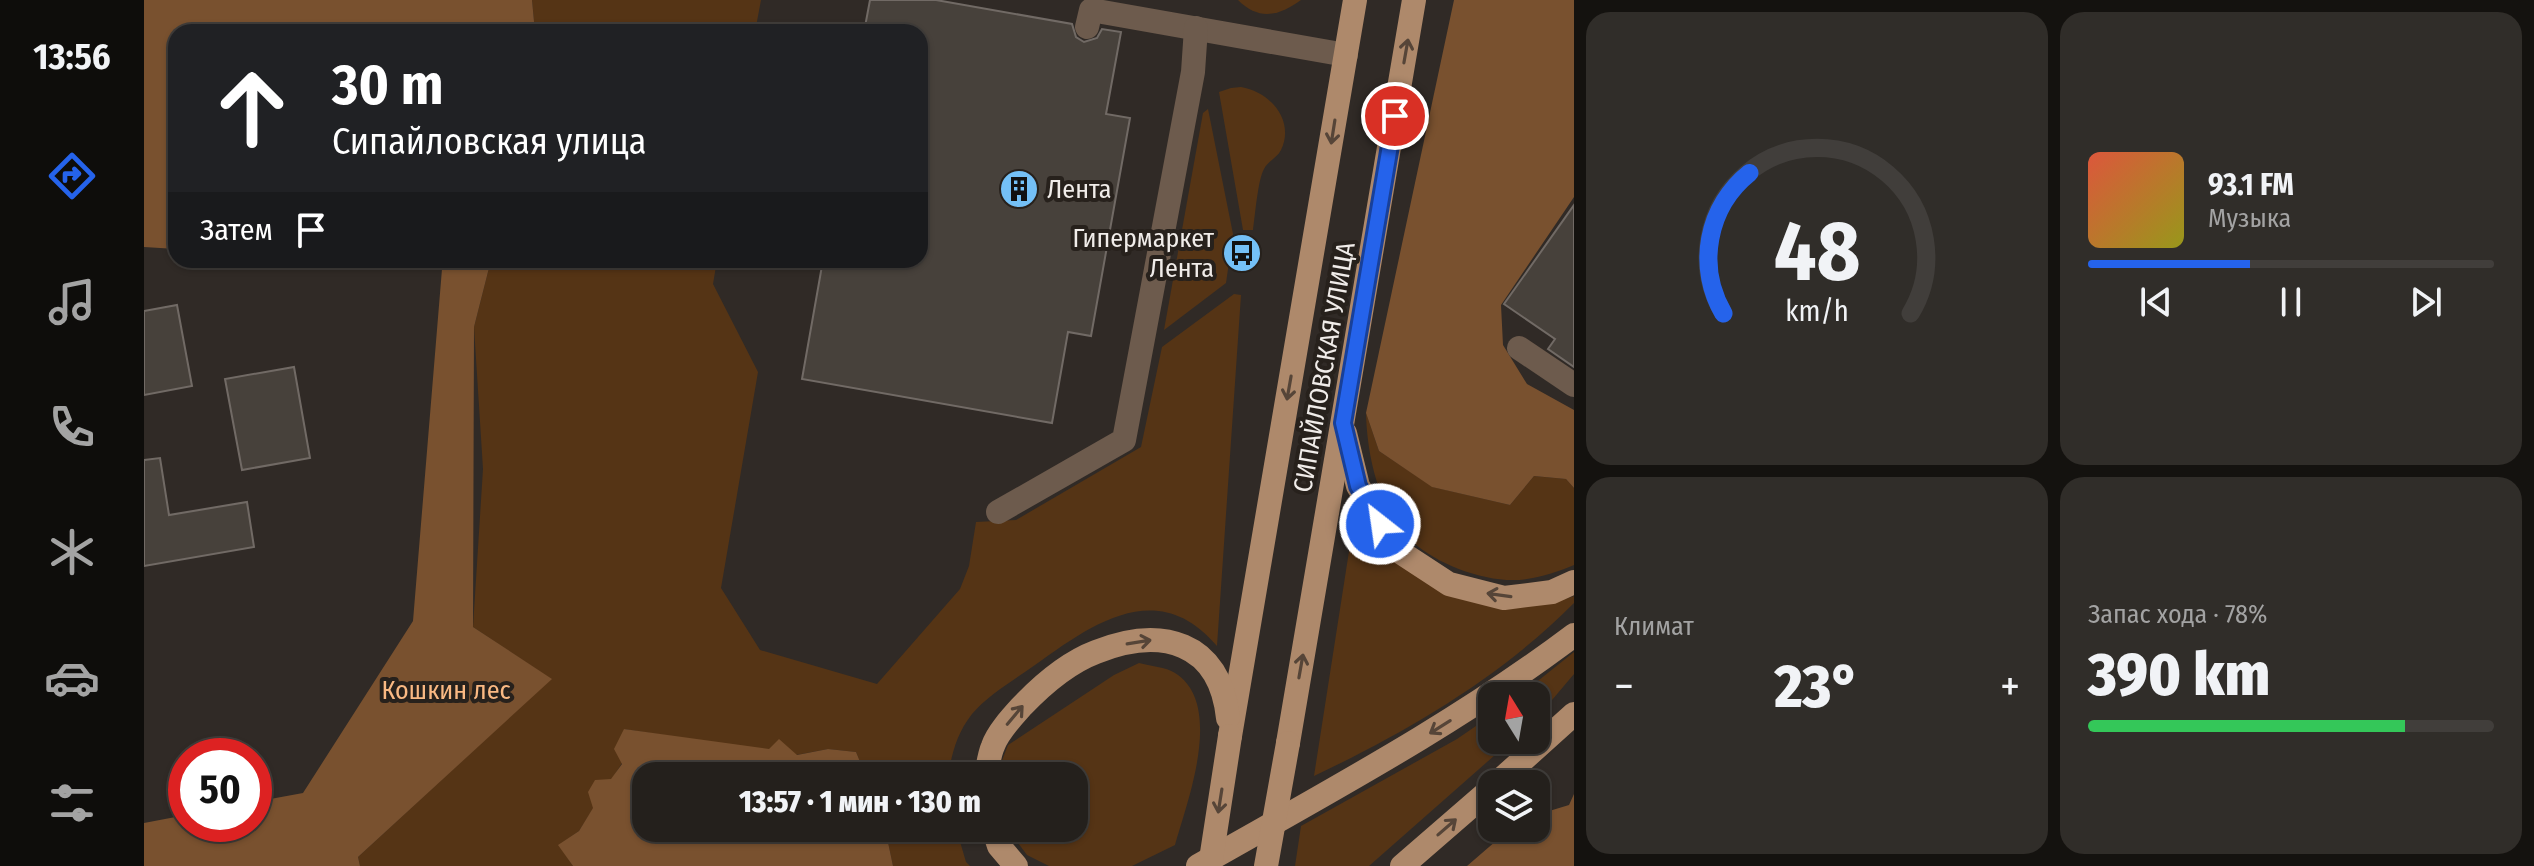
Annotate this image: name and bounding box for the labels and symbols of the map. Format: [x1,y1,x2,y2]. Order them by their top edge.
one-way arrow [1399,38,1414,64]
pin [1361,82,1429,150]
one-way arrow [1325,119,1340,144]
building icon: Лента [998,168,1040,210]
place label: Лента [1047,174,1111,205]
place label: Гипермаркет Лента [1073,223,1214,284]
bus stop icon: Гипермаркет Лента [1221,232,1263,274]
street label: СИПАЙЛОВСКАЯ УЛИЦА [1287,239,1362,495]
one-way arrow [1281,375,1296,401]
position arrow [1338,482,1422,566]
one-way arrow [1486,587,1512,602]
one-way arrow [1126,633,1151,648]
one-way arrow [1294,654,1309,679]
park label: Кошкин лес [381,675,511,706]
north arrow [1478,682,1550,754]
one-way arrow [1006,705,1024,726]
one-way arrow [1429,719,1452,735]
speed limit sign: 50 [168,738,272,842]
one-way arrow [1212,788,1227,813]
one-way arrow [1436,818,1456,836]

